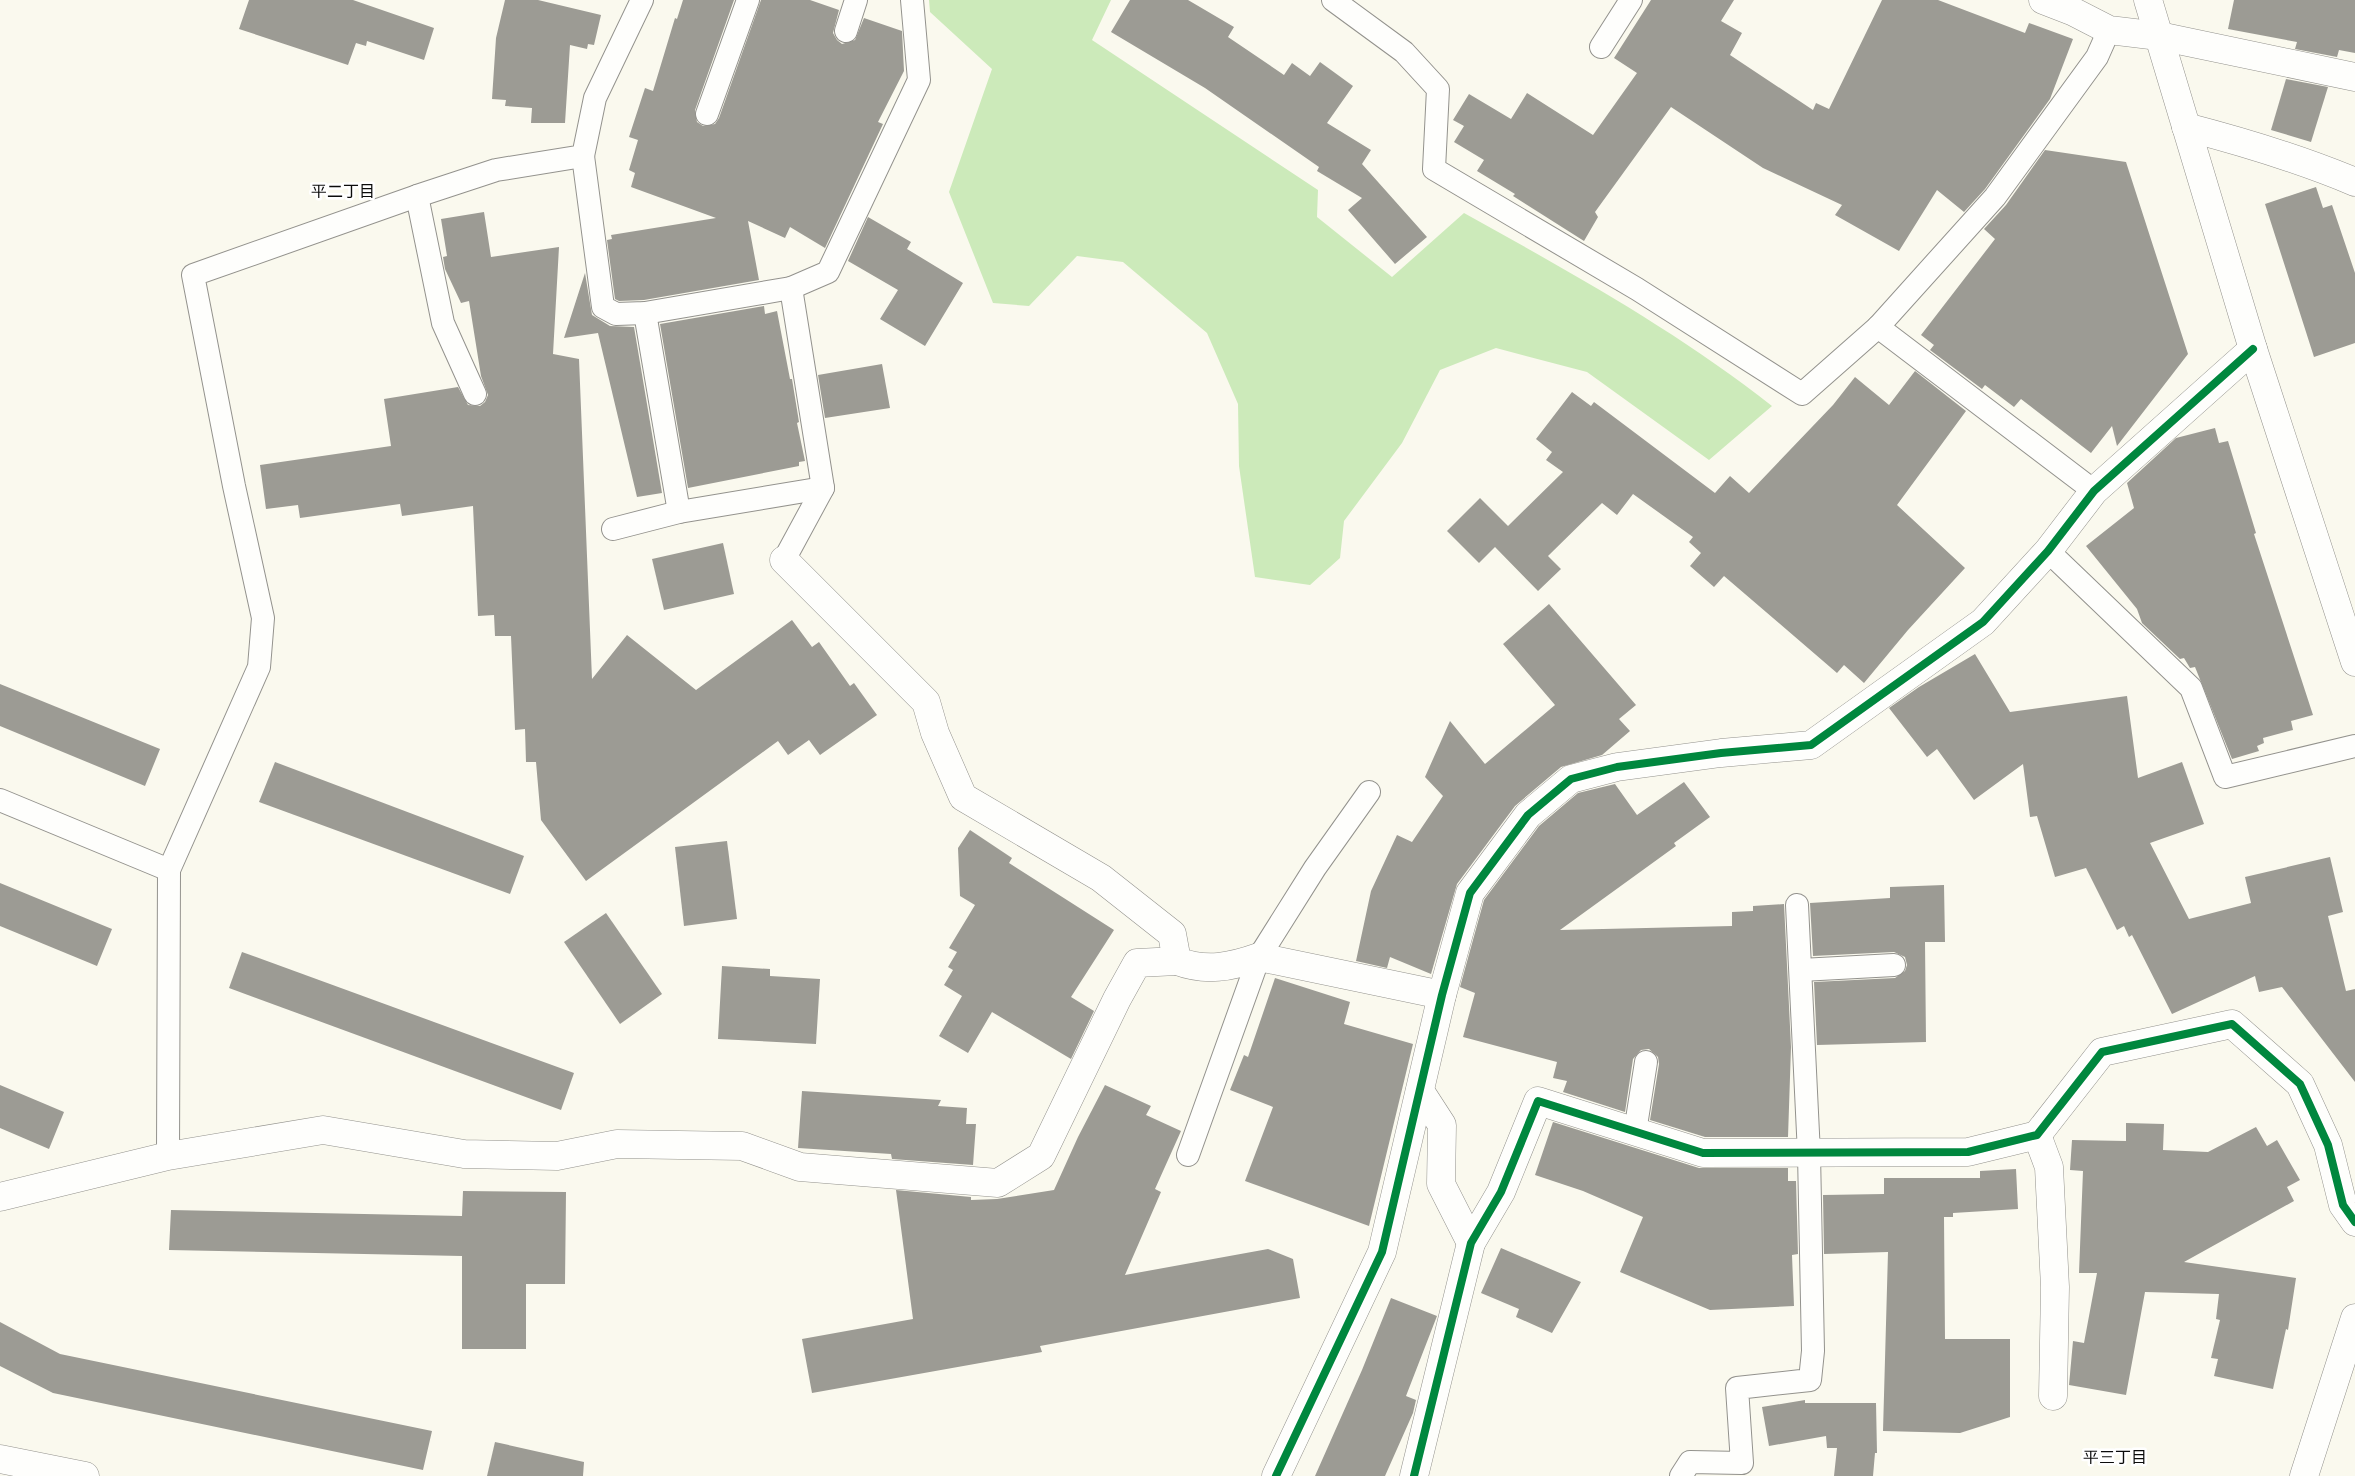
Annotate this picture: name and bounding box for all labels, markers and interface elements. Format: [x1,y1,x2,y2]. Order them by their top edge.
district label: 平二丁目 [311,181,375,201]
district label: 平三丁目 [2083,1447,2147,1467]

